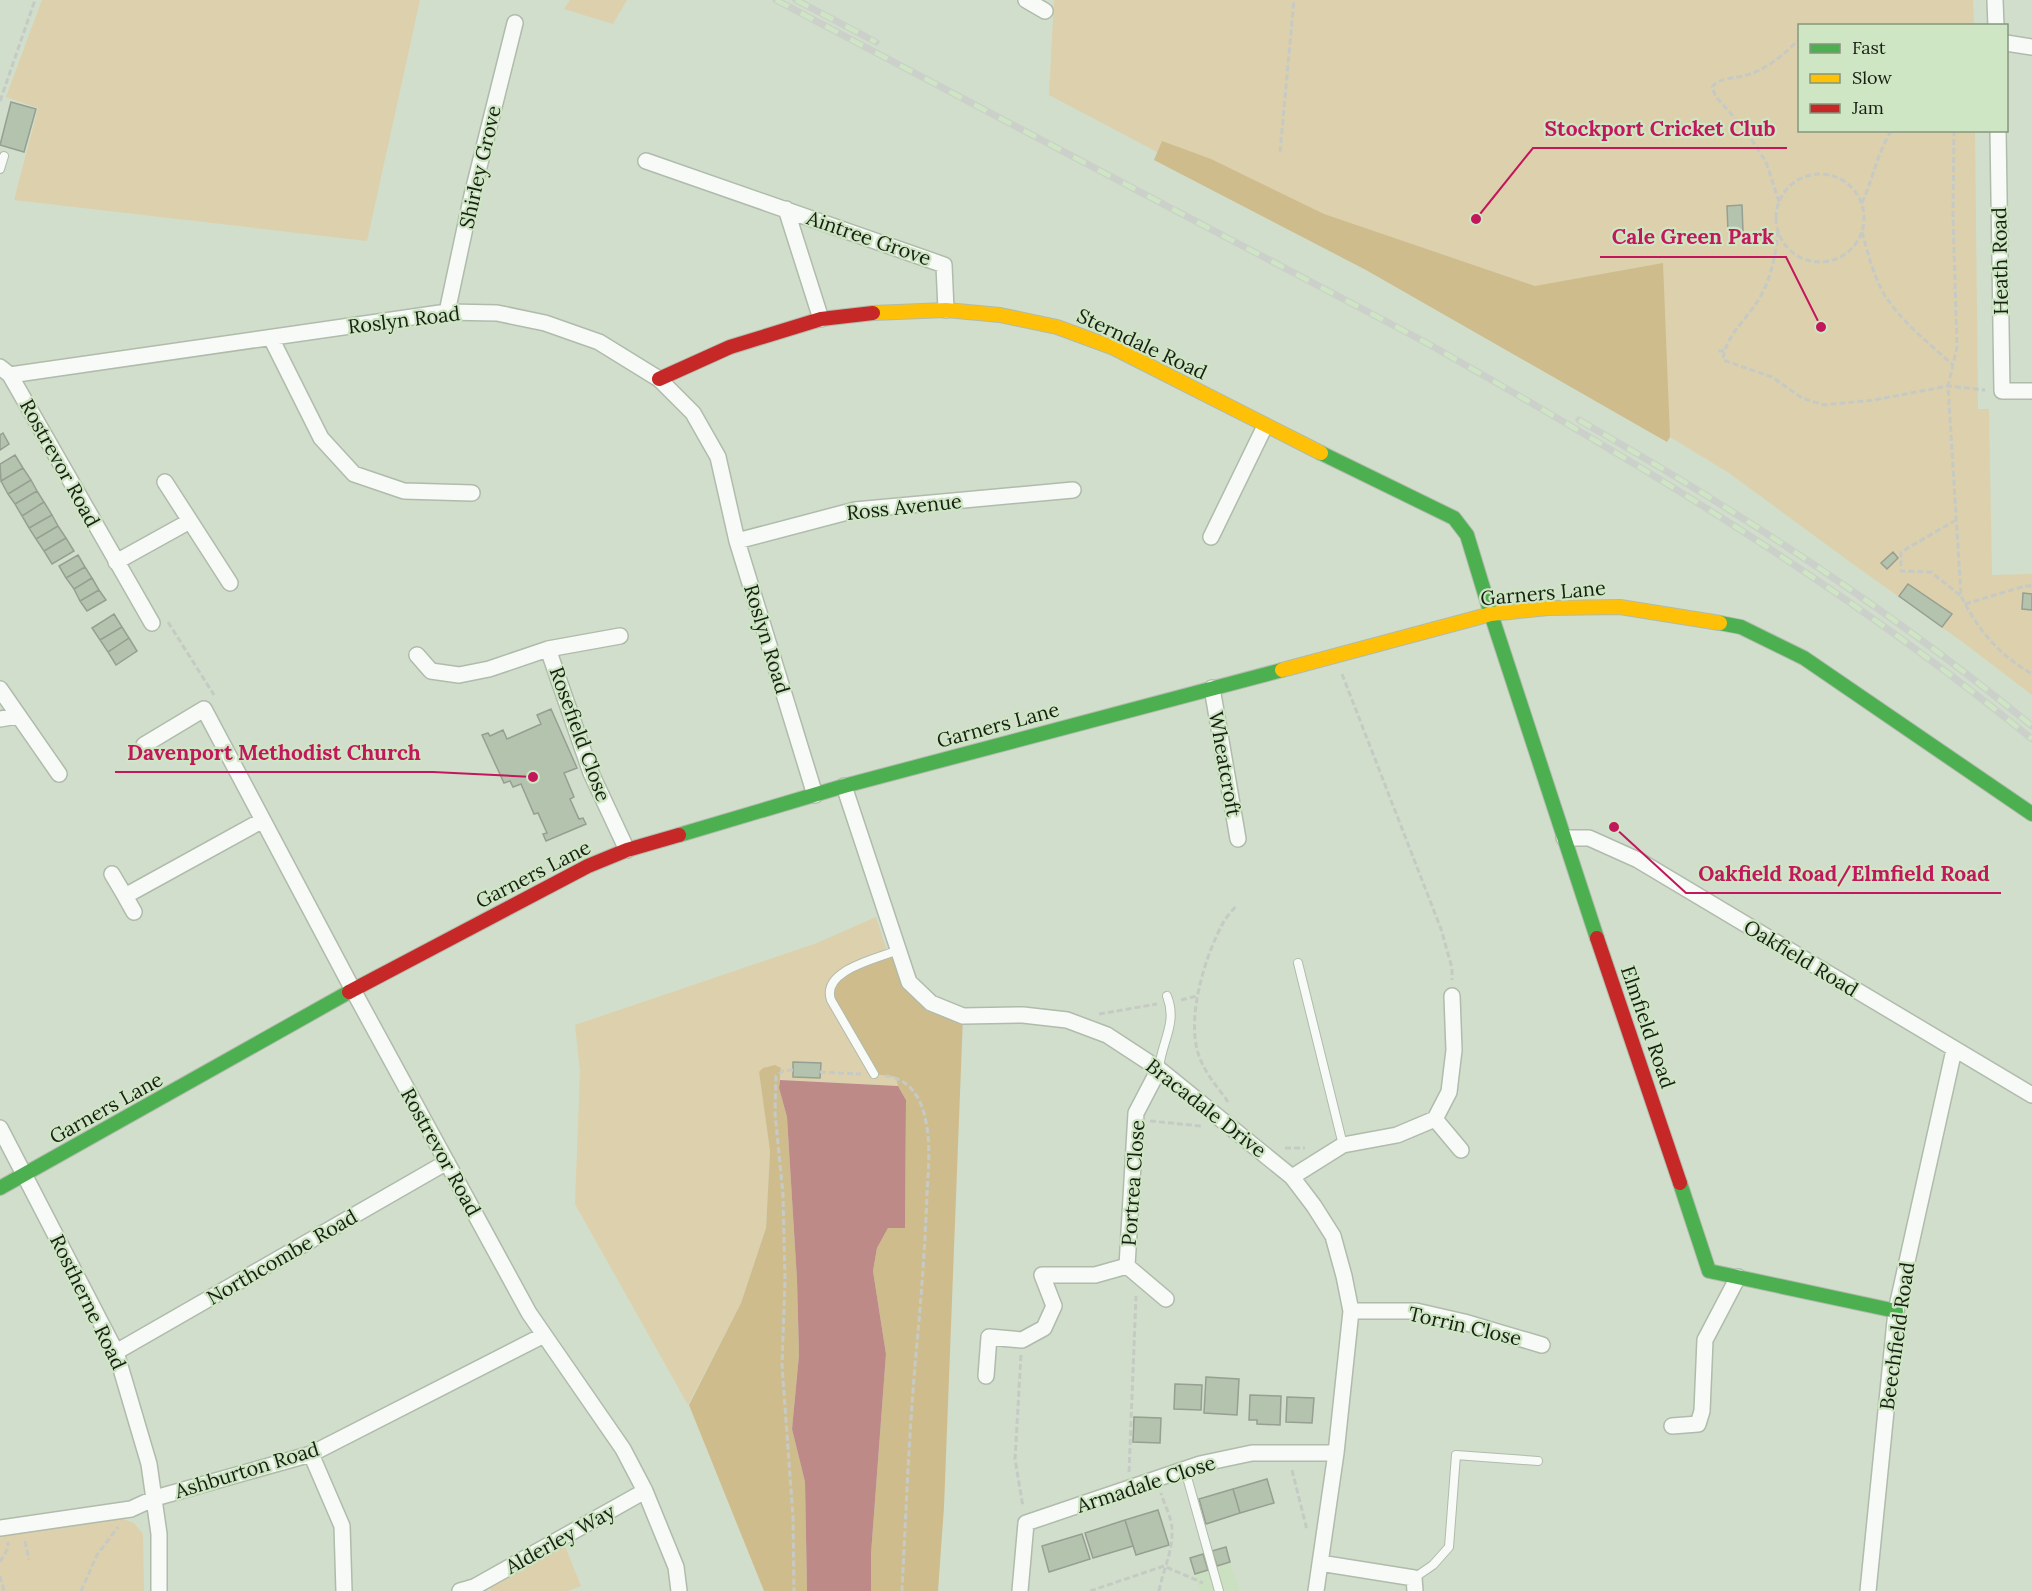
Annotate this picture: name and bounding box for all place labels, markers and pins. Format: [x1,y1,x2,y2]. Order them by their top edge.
callout: Stockport Cricket Club [1533,109,1787,148]
callout: Cale Green Park [1600,218,1786,257]
callout: Davenport Methodist Church [115,733,433,772]
callout: Oakfield Road/Elmfield Road [1686,854,2001,893]

